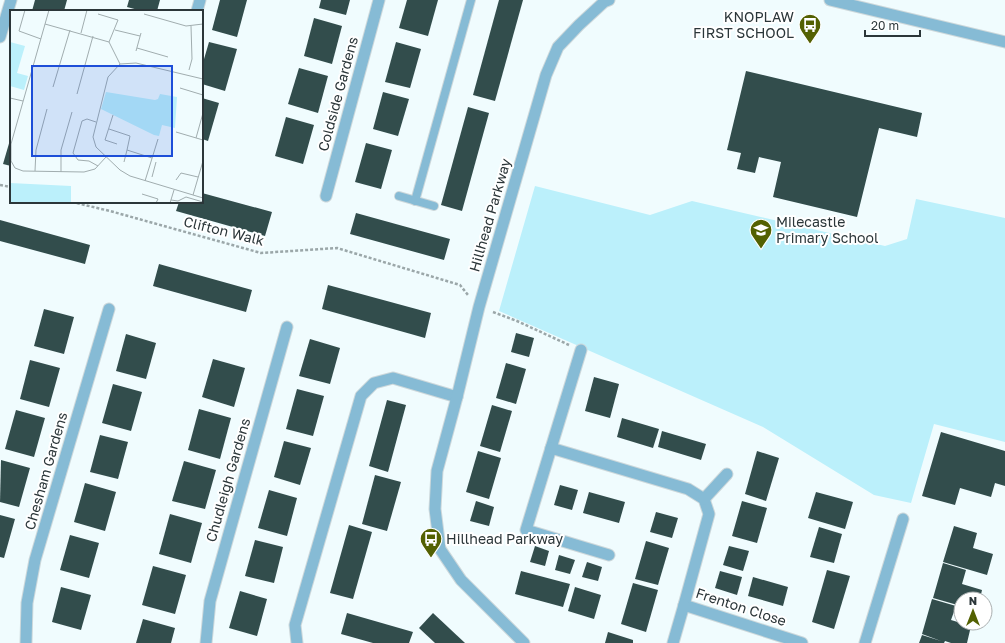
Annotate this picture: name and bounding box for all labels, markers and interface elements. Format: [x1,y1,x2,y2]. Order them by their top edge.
place label: KNOPLAW FIRST SCHOOL [693,8,795,41]
inset map [10,10,203,203]
bus stop icon: KNOPLAW FIRST SCHOOL [797,12,823,45]
scale bar [865,12,920,38]
text: 20 m [871,18,899,33]
street label: Coldside Gardens [314,35,361,153]
street label: Hillhead Parkway [465,156,514,273]
street label: Clifton Walk [182,212,266,249]
place label: Milecastle Primary School [776,213,878,246]
school or university icon: Milecastle Primary School [748,217,774,250]
street label: Chesham Gardens [21,410,70,532]
street label: Chudleigh Gardens [202,416,253,544]
bus stop icon: Hillhead Parkway [418,526,444,559]
place label: Hillhead Parkway [446,530,563,547]
street label: Frenton Close [694,584,789,629]
north arrow [953,591,993,631]
text: N [969,594,977,607]

